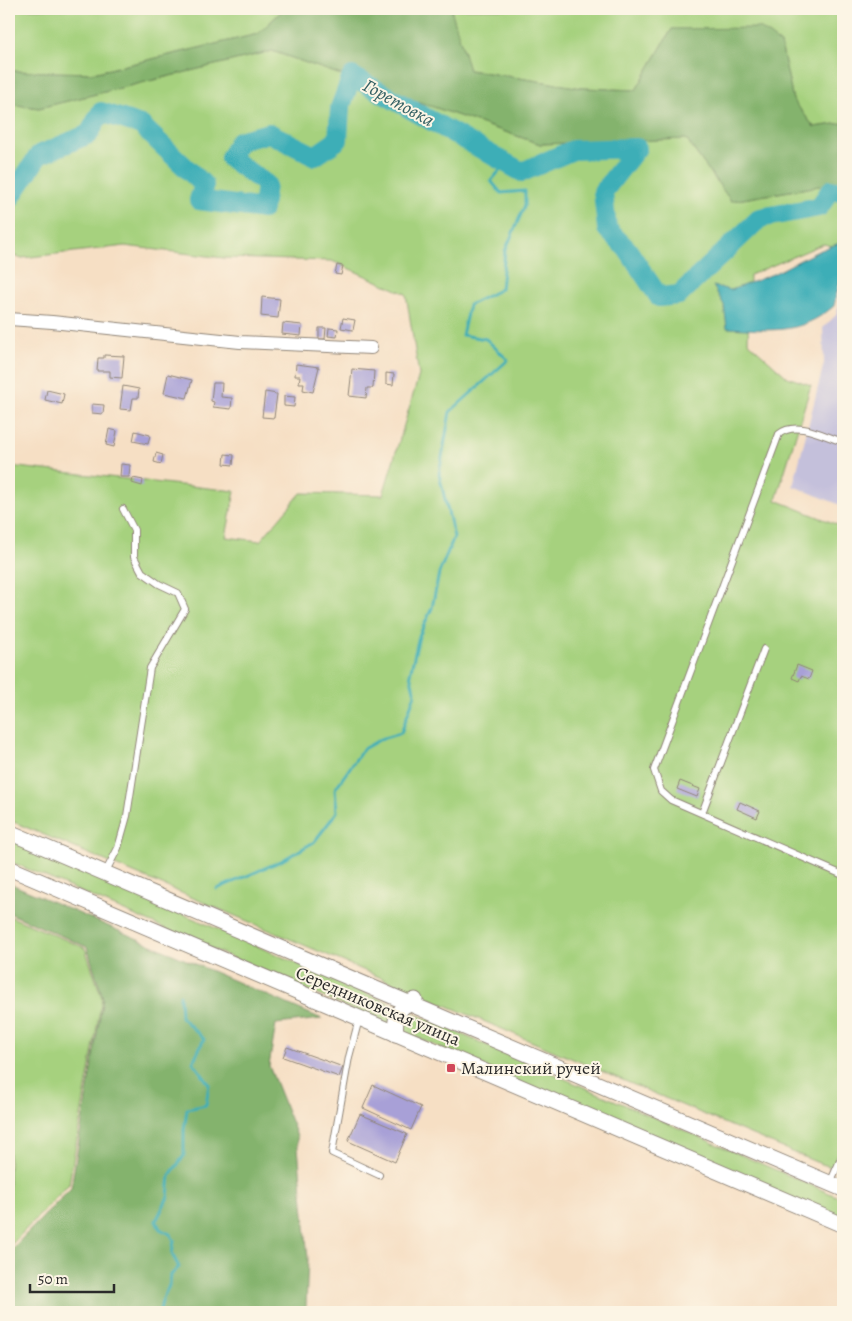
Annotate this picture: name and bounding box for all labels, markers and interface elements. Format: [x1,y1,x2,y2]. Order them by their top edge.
water label: Горетовка [358,73,439,133]
street label: Середниковская улица [292,960,465,1052]
place label: Малинский ручей [461,1056,601,1080]
marker: Малинский ручей [445,1062,457,1074]
scale bar [30,1261,114,1293]
text: 50 m [38,1269,68,1289]

